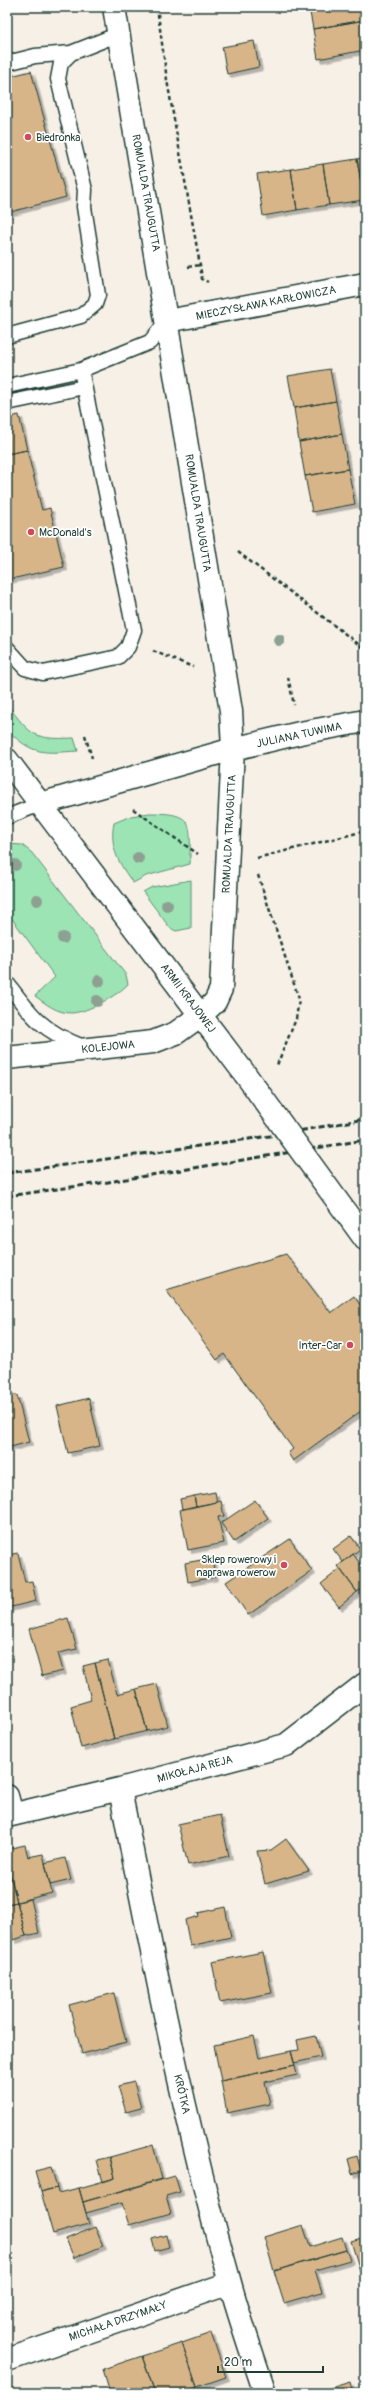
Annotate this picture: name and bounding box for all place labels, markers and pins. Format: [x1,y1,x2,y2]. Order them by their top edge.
place label: Biedronka [36,131,80,144]
marker: Biedronka [23,132,33,142]
place label: McDonald's [39,526,92,539]
marker: McDonald's [26,527,36,537]
place label: Inter-Car [298,1339,342,1352]
marker: Inter-Car [345,1340,355,1350]
place label: Sklep rowerowy i naprawa rowerow [196,1553,277,1579]
marker: Sklep rowerowy i naprawa rowerow [279,1560,289,1570]

